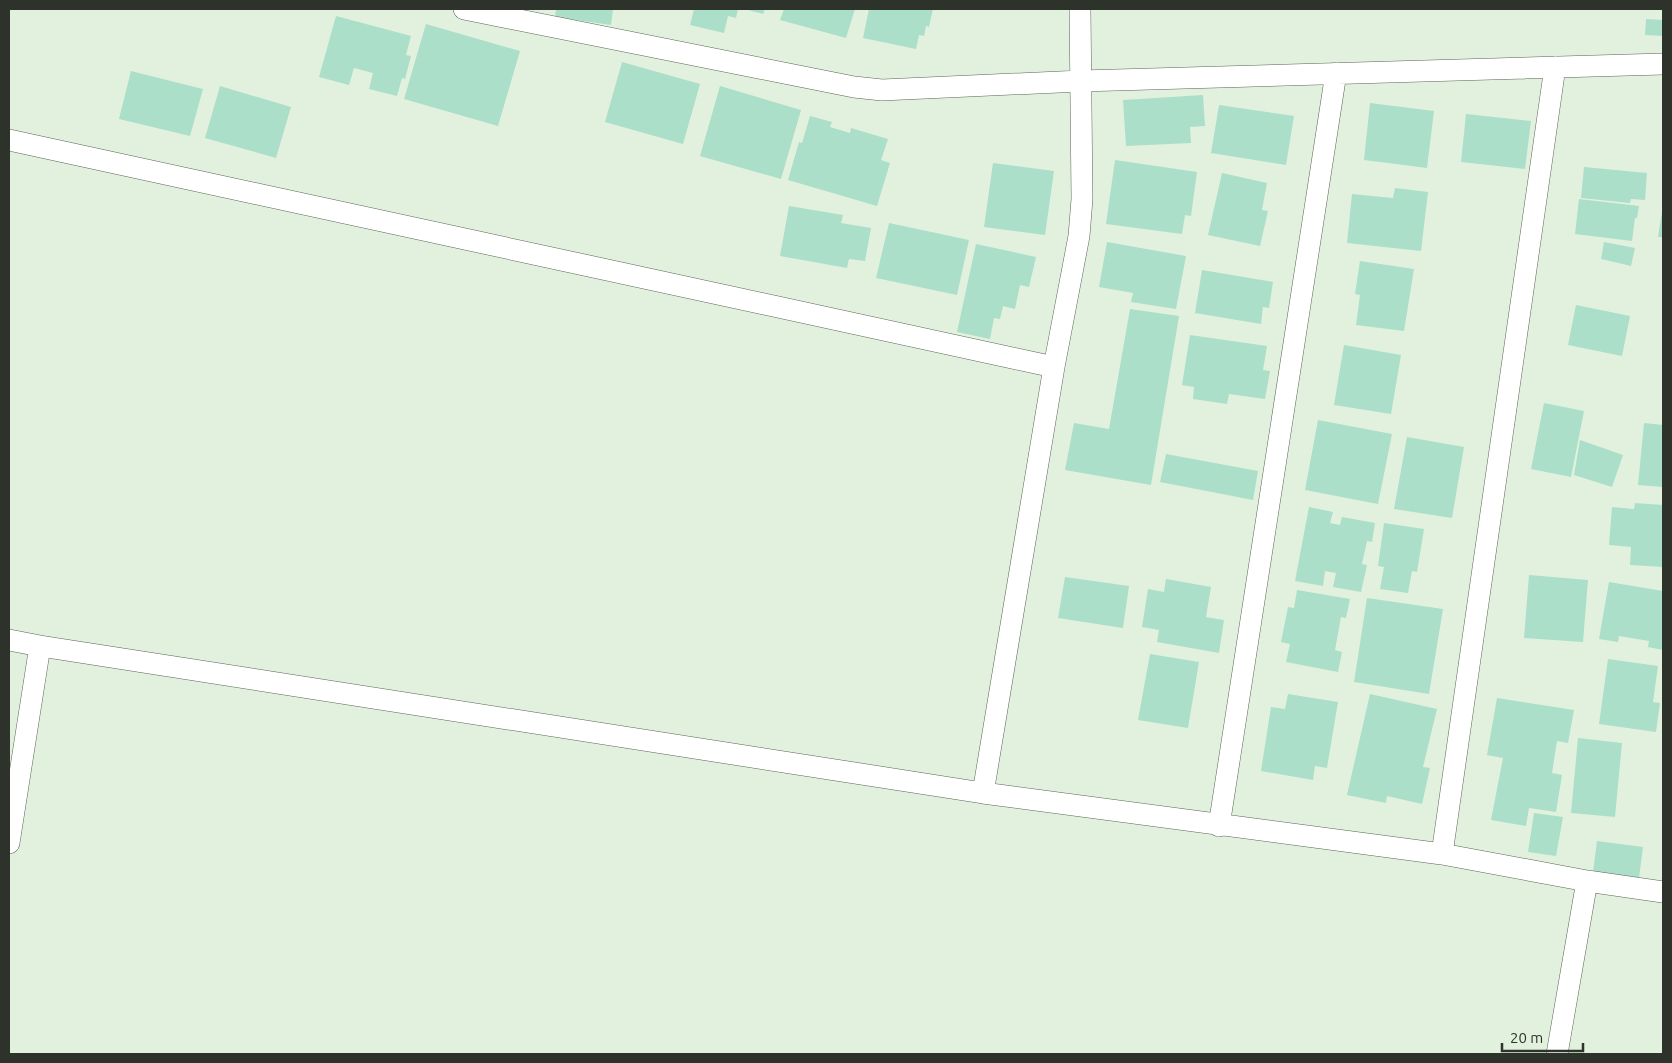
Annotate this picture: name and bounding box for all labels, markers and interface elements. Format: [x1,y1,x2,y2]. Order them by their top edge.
scale bar [1502,1020,1583,1052]
text: 20 m [1510,1029,1543,1046]

